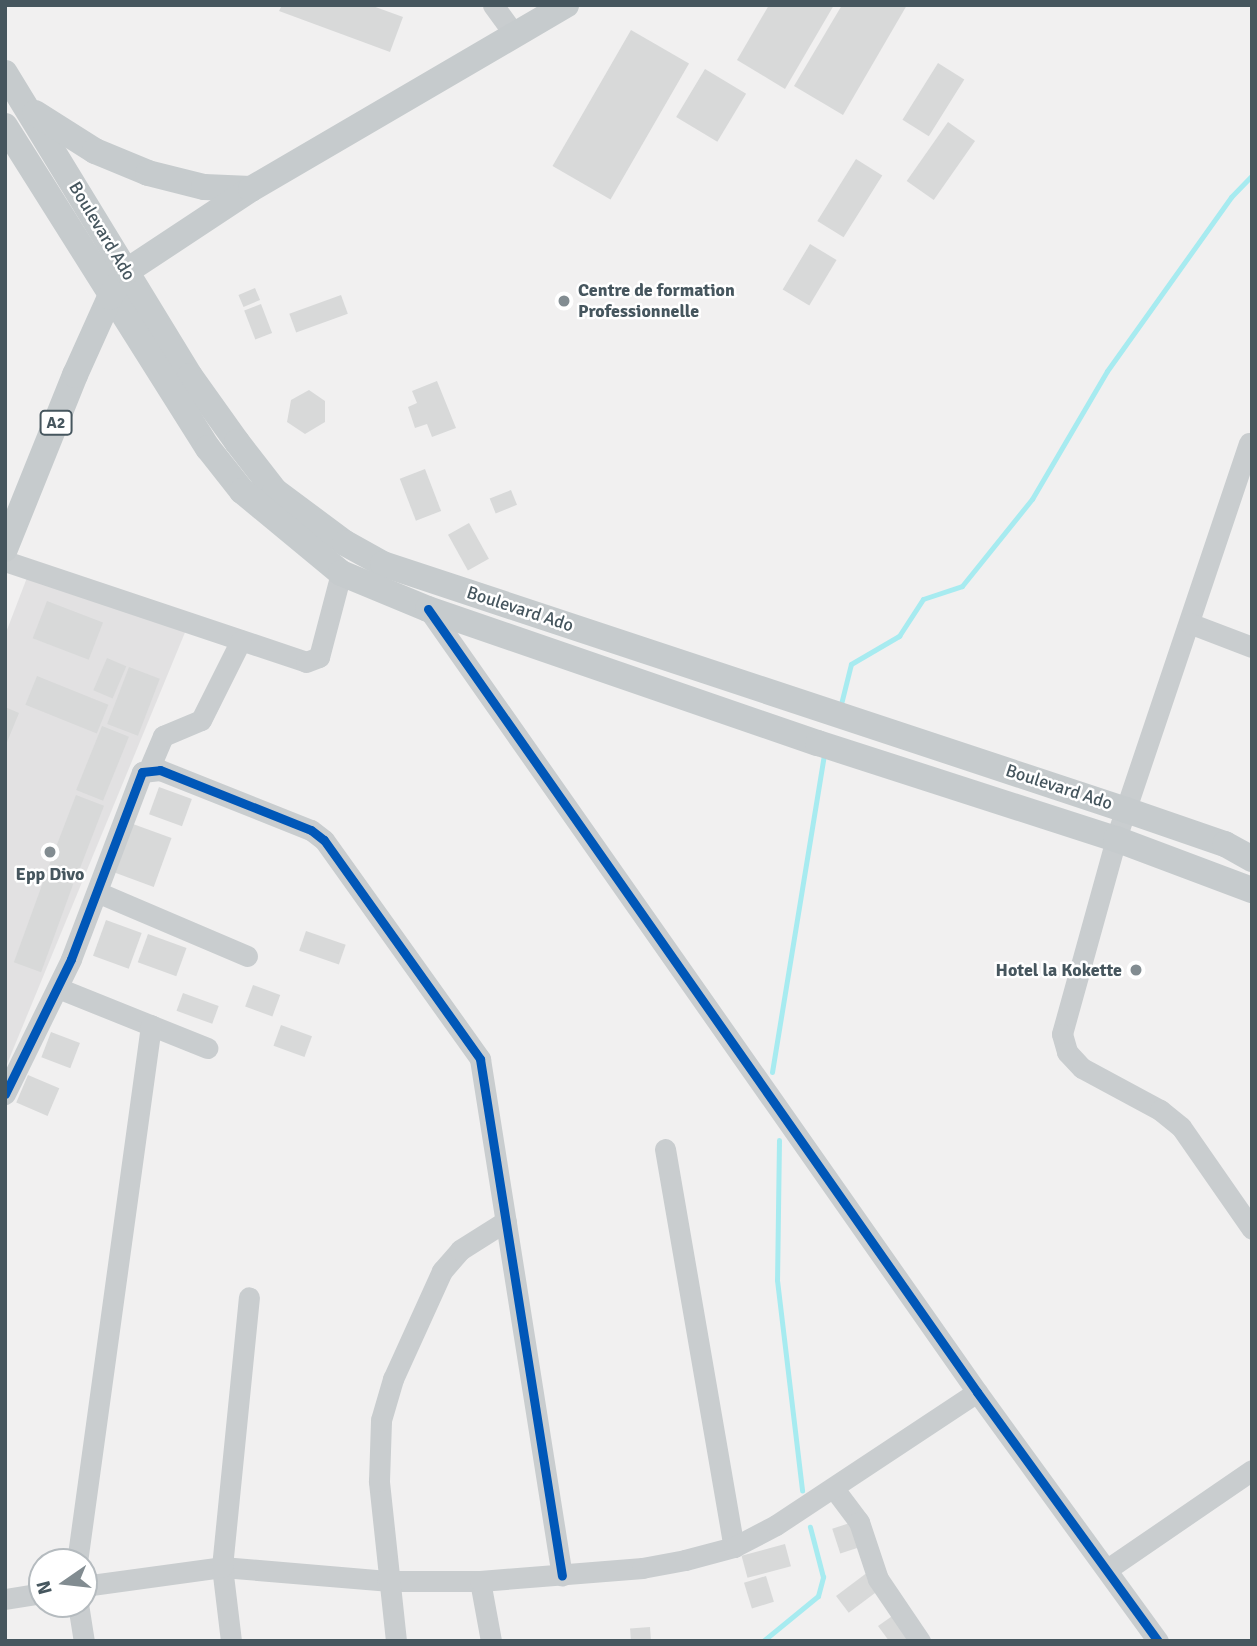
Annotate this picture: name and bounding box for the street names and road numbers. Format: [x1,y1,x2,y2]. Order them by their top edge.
street label: Boulevard Ado [64,178,140,284]
road number: A2 [38,410,74,436]
street label: Boulevard Ado [464,582,576,636]
street label: Boulevard Ado [1003,760,1115,814]

